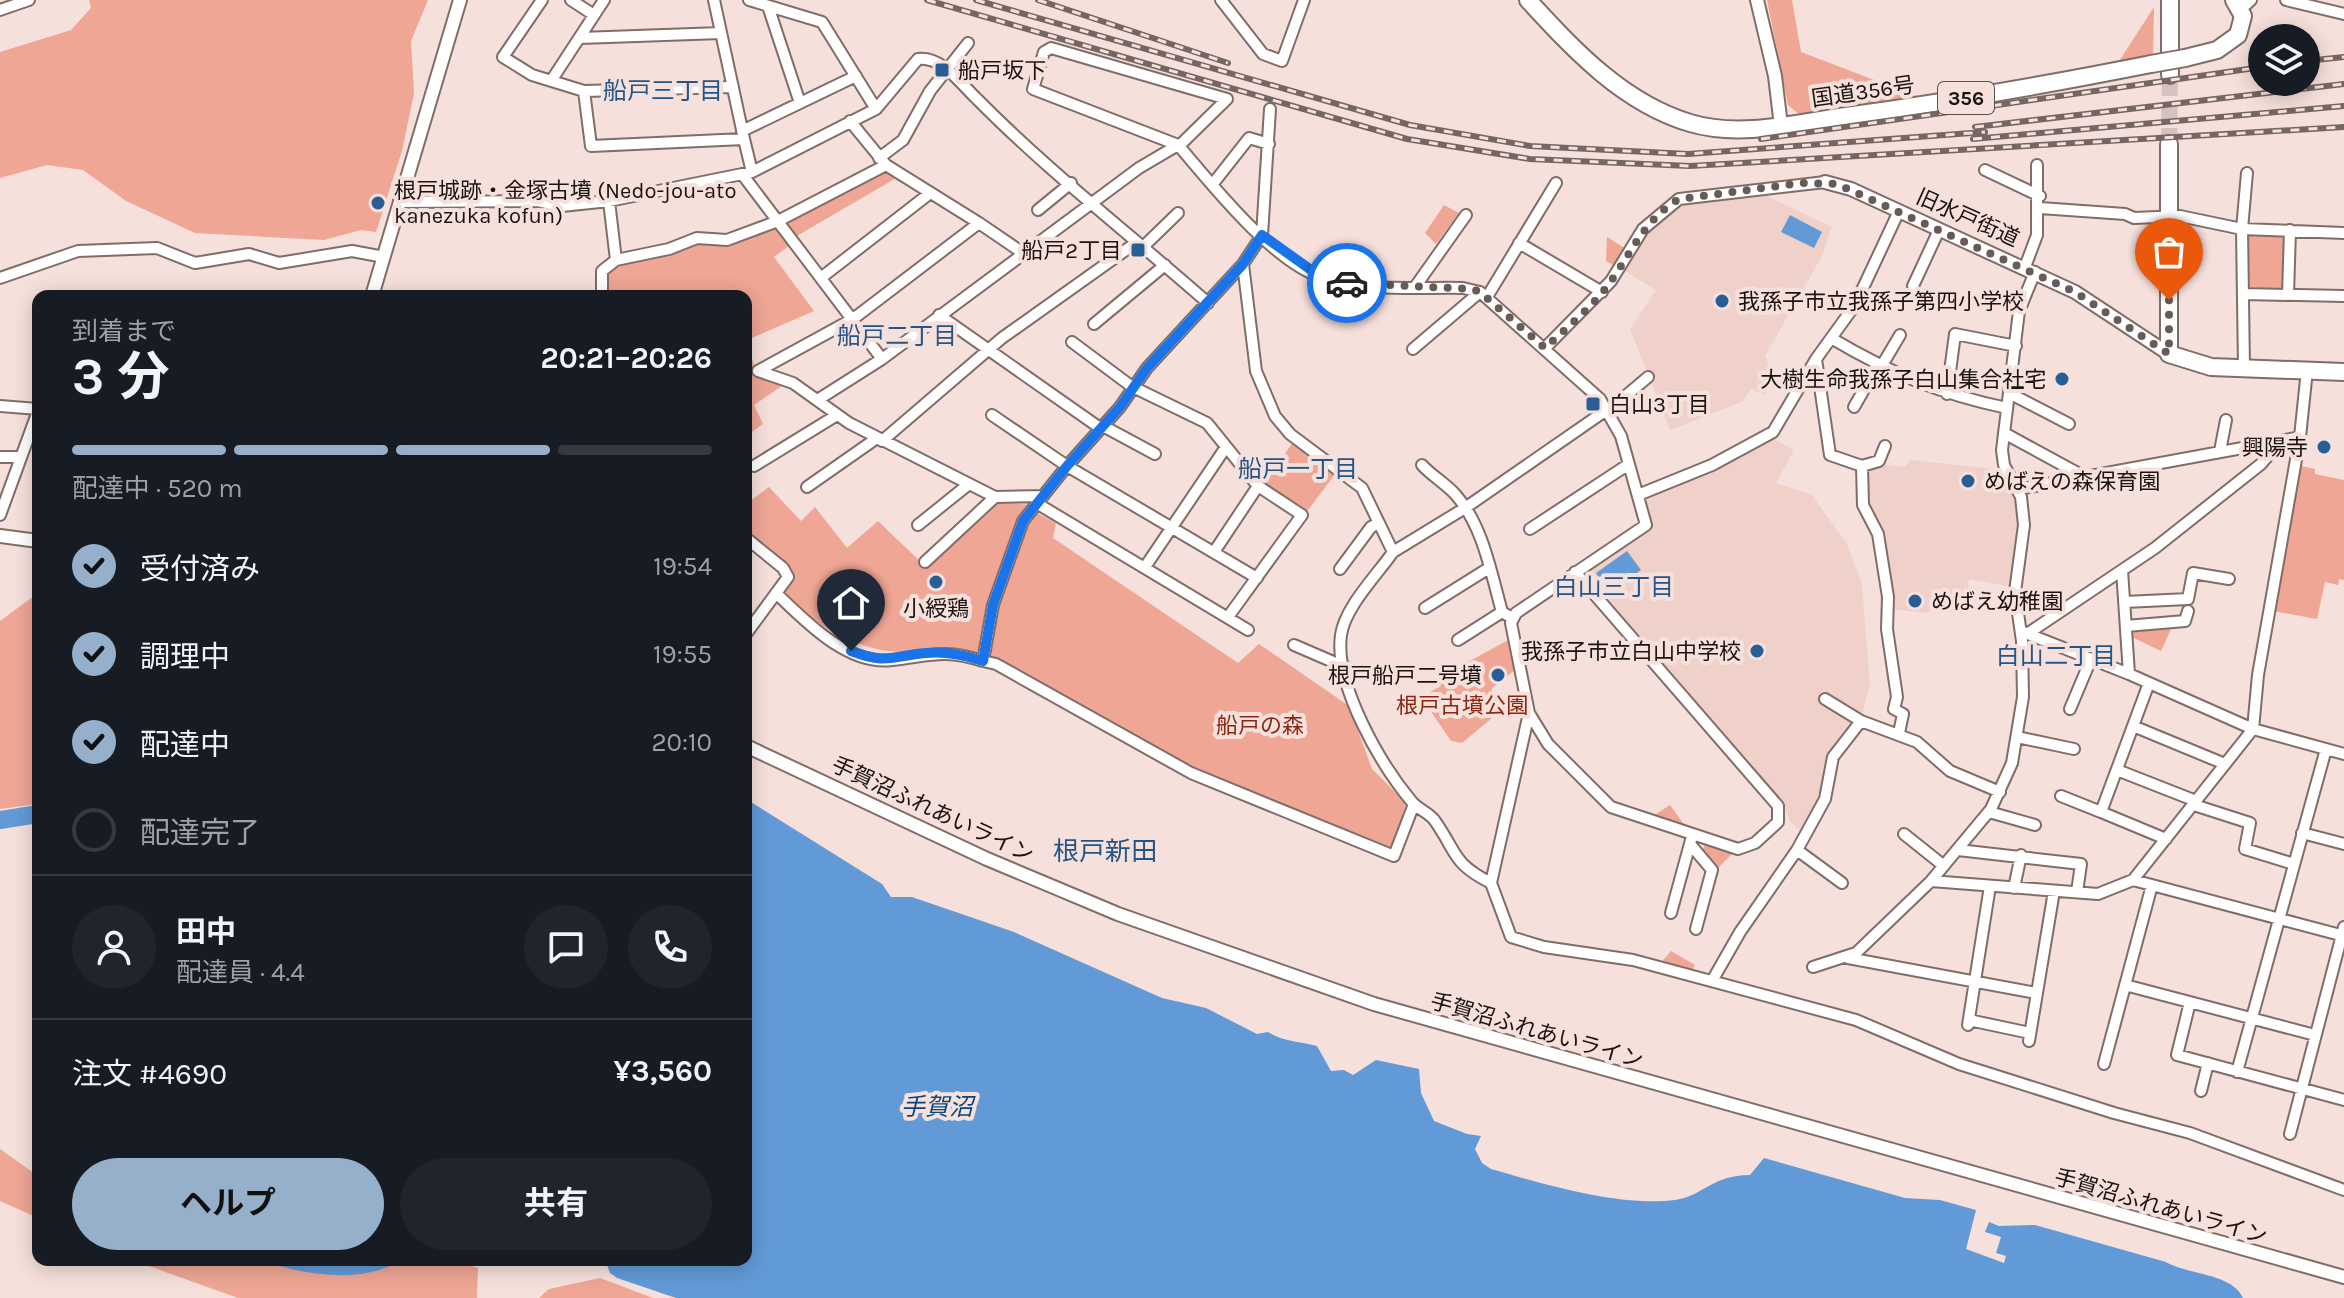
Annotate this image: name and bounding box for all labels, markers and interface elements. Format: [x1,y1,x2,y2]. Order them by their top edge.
map controls [2248,24,2320,96]
button: layers [2248,24,2320,96]
place label: 船戸坂下 [958,58,1046,84]
marker: 船戸坂下 [933,61,951,79]
street label: 国道356号 [1810,72,1916,112]
district label: 船戸三丁目 [603,77,723,105]
road number: 356 [1938,82,1994,114]
place label: 根戸城跡・金塚古墳 (Nedo-jou-ato kanezuka kofun) [394,178,736,229]
street label: 旧水戸街道 [1912,184,2023,252]
marker: 根戸城跡・金塚古墳 (Nedo-jou-ato kanezuka kofun) [369,194,387,212]
pin [2135,218,2203,300]
icon: bag [2147,230,2191,274]
place label: 船戸2丁目 [1021,238,1122,264]
marker: 船戸2丁目 [1129,241,1147,259]
courier [1307,243,1387,323]
icon: car [1325,261,1369,305]
place label: 我孫子市立我孫子第四小学校 [1738,289,2024,315]
marker: 我孫子市立我孫子第四小学校 [1713,292,1731,310]
text: 到着まで [72,316,176,347]
district label: 船戸二丁目 [837,322,957,350]
text: 20:21–20:26 [541,340,712,376]
text: 3 分 [72,346,170,407]
place label: 大樹生命我孫子白山集合社宅 [1760,367,2046,393]
marker: 大樹生命我孫子白山集合社宅 [2053,370,2071,388]
place label: 白山3丁目 [1609,392,1710,418]
marker: 白山3丁目 [1584,395,1602,413]
place label: 興陽寺 [2242,435,2308,461]
marker: 興陽寺 [2315,438,2333,456]
district label: 船戸一丁目 [1238,455,1358,483]
place label: めばえの森保育園 [1984,469,2160,495]
marker: めばえの森保育園 [1959,472,1977,490]
text: 配達中 · 520 m [72,473,243,504]
icon: check [72,544,116,588]
text: 受付済み [140,551,260,587]
text: 19:54 [653,551,712,582]
pin [817,569,885,651]
marker: 小綬鶏 [927,573,945,591]
district label: 白山三丁目 [1554,573,1674,601]
icon: home [829,581,873,625]
place label: めばえ幼稚園 [1931,589,2063,615]
marker: めばえ幼稚園 [1906,592,1924,610]
place label: 小綬鶏 [903,596,969,622]
icon: check [72,632,116,676]
text: 調理中 [140,639,230,675]
text: 19:55 [653,639,712,670]
place label: 我孫子市立白山中学校 [1521,639,1741,665]
marker: 我孫子市立白山中学校 [1748,642,1766,660]
district label: 白山二丁目 [1996,642,2116,670]
place label: 根戸船戸二号墳 [1328,663,1482,689]
marker: 根戸船戸二号墳 [1489,666,1507,684]
park label: 根戸古墳公園 [1396,693,1528,719]
park label: 船戸の森 [1216,713,1304,739]
icon: check [72,720,116,764]
text: 配達中 [140,727,230,763]
text: 20:10 [651,727,712,758]
street label: 手賀沼ふれあいライン [827,752,1038,868]
text: 配達完了 [140,815,260,851]
district label: 根戸新田 [1053,836,1157,867]
button: person [72,905,156,989]
button: chat [524,905,608,989]
button: phone [628,905,712,989]
text: 田中 [176,914,236,950]
text: 配達員 · 4.4 [176,957,305,988]
street label: 手賀沼ふれあいライン [1427,988,1646,1074]
text: ¥3,560 [614,1053,712,1089]
text: 注文 #4690 [72,1056,227,1092]
water label: 手賀沼 [901,1093,976,1121]
button: ヘルプ [72,1158,384,1250]
button: 共有 [400,1158,712,1250]
street label: 手賀沼ふれあいライン [2051,1164,2270,1250]

